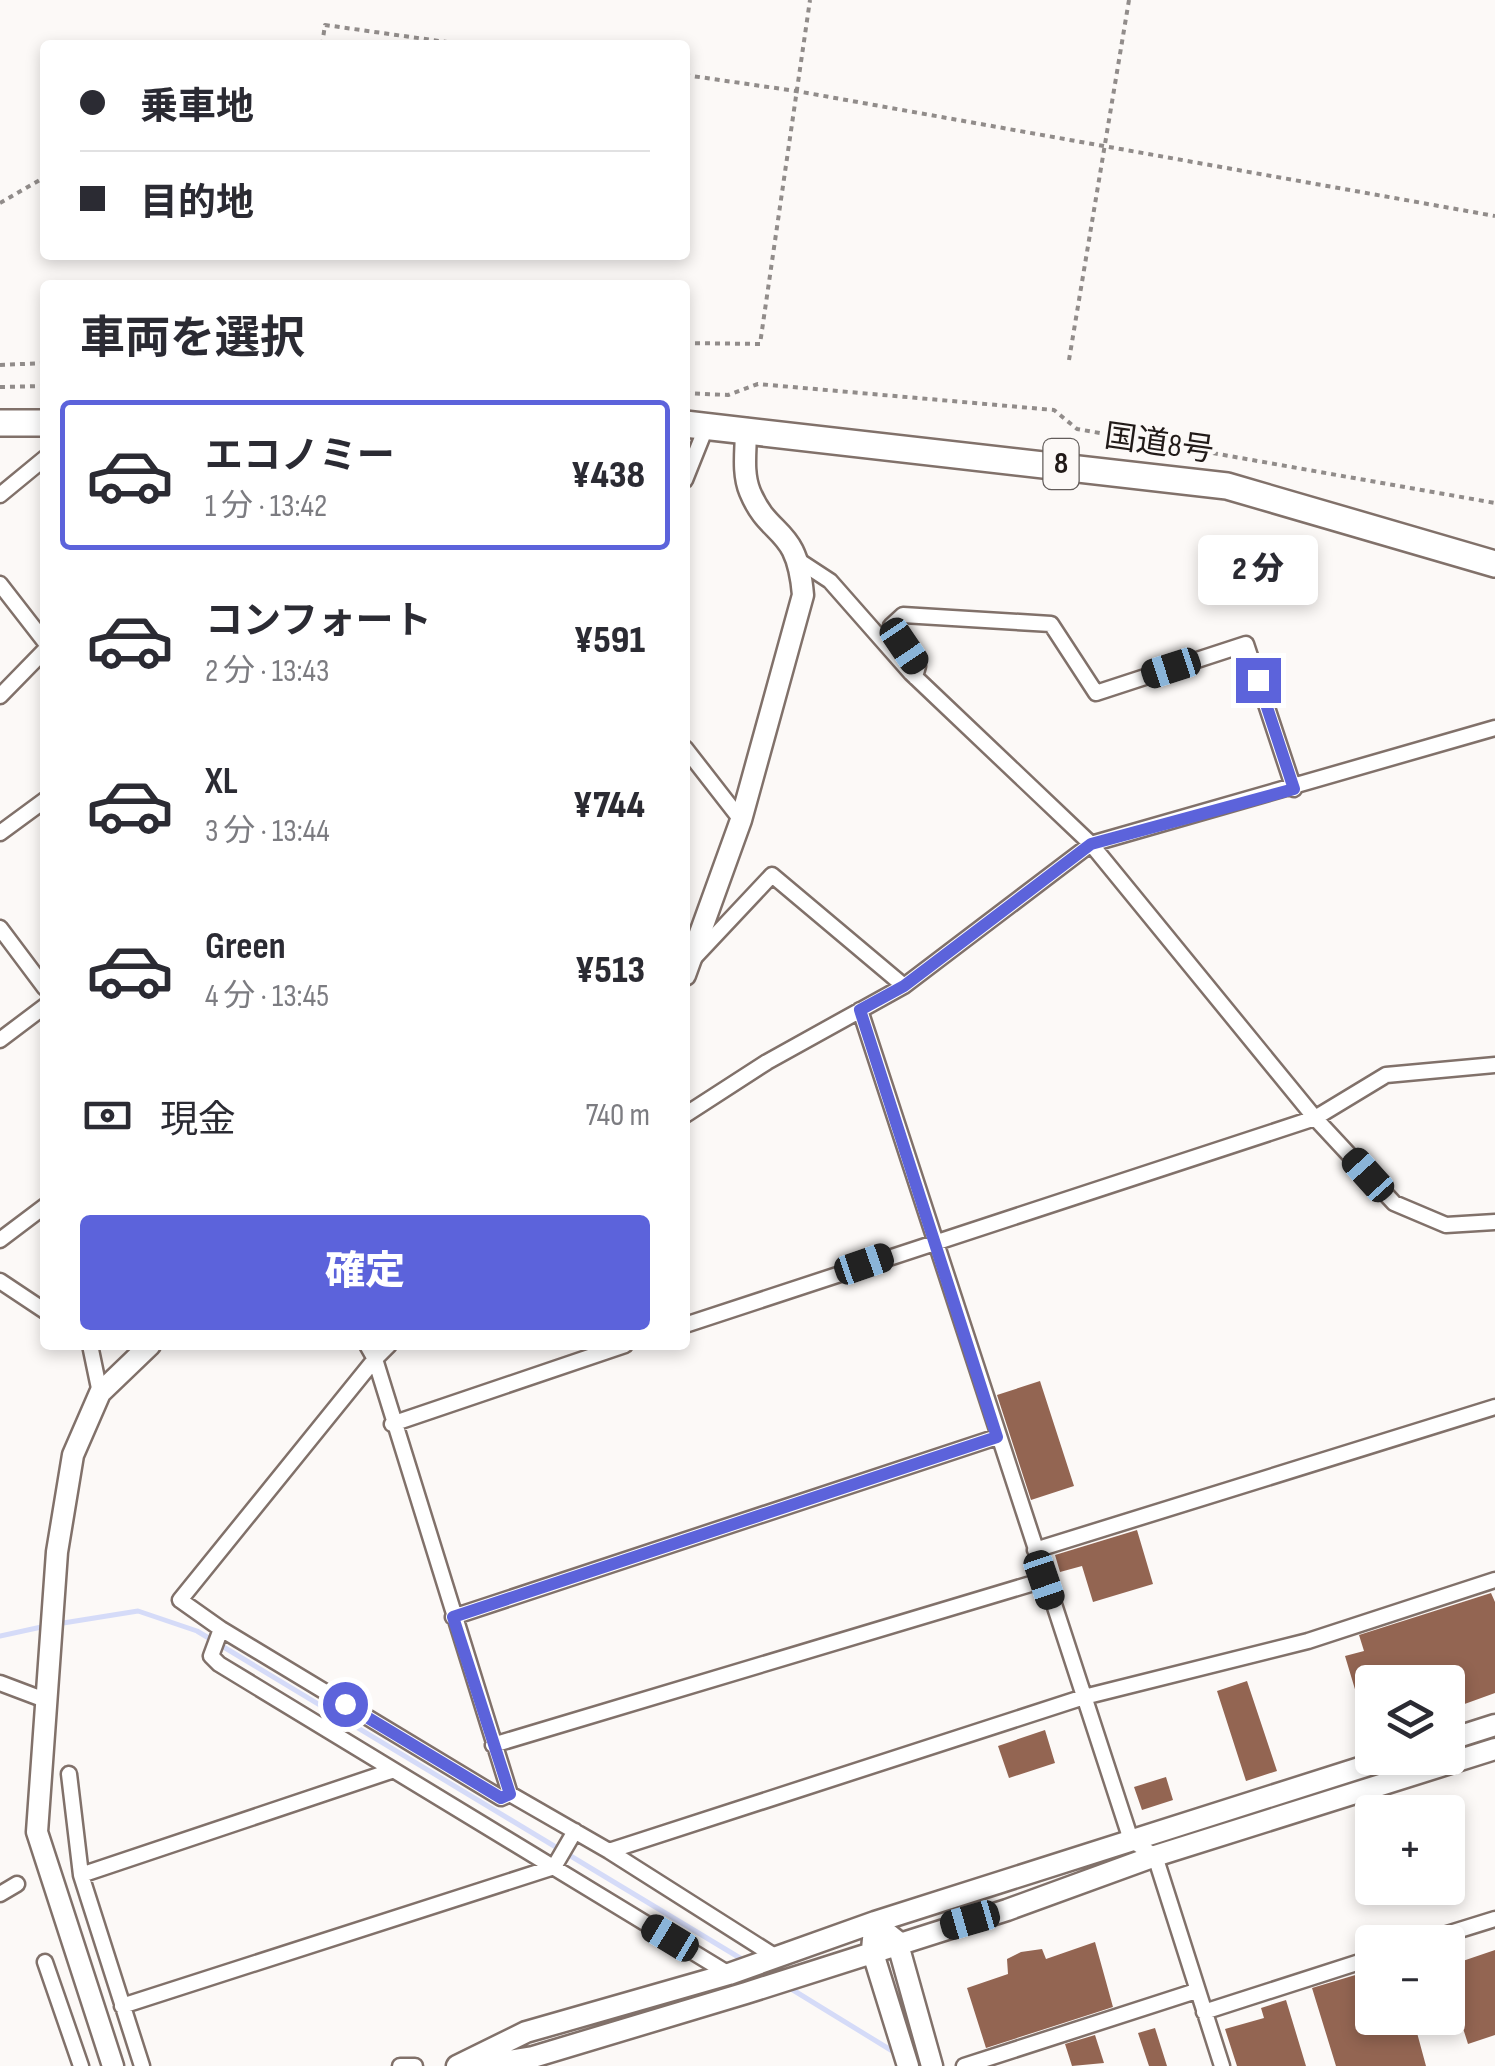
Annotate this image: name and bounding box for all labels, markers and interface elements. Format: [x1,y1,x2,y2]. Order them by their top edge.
text: 乗車地 [140,85,254,130]
text: 目的地 [140,181,254,226]
text: 車両を選択 [80,312,305,367]
street label: 国道8号 [1102,417,1216,471]
icon: car [85,430,175,520]
text: エコノミー [205,434,395,479]
road number: 8 [1044,439,1078,489]
text: ¥438 [571,453,645,498]
text: 1 分 · 13:42 [205,487,327,526]
callout: 2 分 [1198,535,1318,605]
text: 2 分 [1232,550,1284,589]
icon: car [85,595,175,685]
text: コンフォート [205,599,432,644]
car [875,613,933,679]
text: ¥591 [574,618,645,663]
car [1138,644,1204,692]
text: 2 分 · 13:43 [205,652,329,691]
route end [1236,658,1281,703]
text: XL [205,759,238,804]
icon: car [85,760,175,850]
text: ¥744 [573,783,645,828]
text: 3 分 · 13:44 [205,812,330,851]
text: Green [205,924,286,969]
icon: car [85,925,175,1015]
text: ¥513 [575,948,645,993]
text: 4 分 · 13:45 [205,977,329,1016]
icon: cash [80,1088,135,1143]
text: 740 m [586,1096,650,1135]
text: 現金 [160,1098,236,1143]
car [1337,1143,1399,1207]
button: 確定 [80,1215,650,1330]
car [831,1240,897,1288]
car [1020,1547,1068,1613]
map controls [1355,1665,1465,2035]
button: layers [1355,1665,1465,1775]
route start [323,1682,368,1727]
button: + [1355,1795,1465,1905]
car [937,1897,1003,1943]
car [637,1910,703,1966]
button: − [1355,1925,1465,2035]

